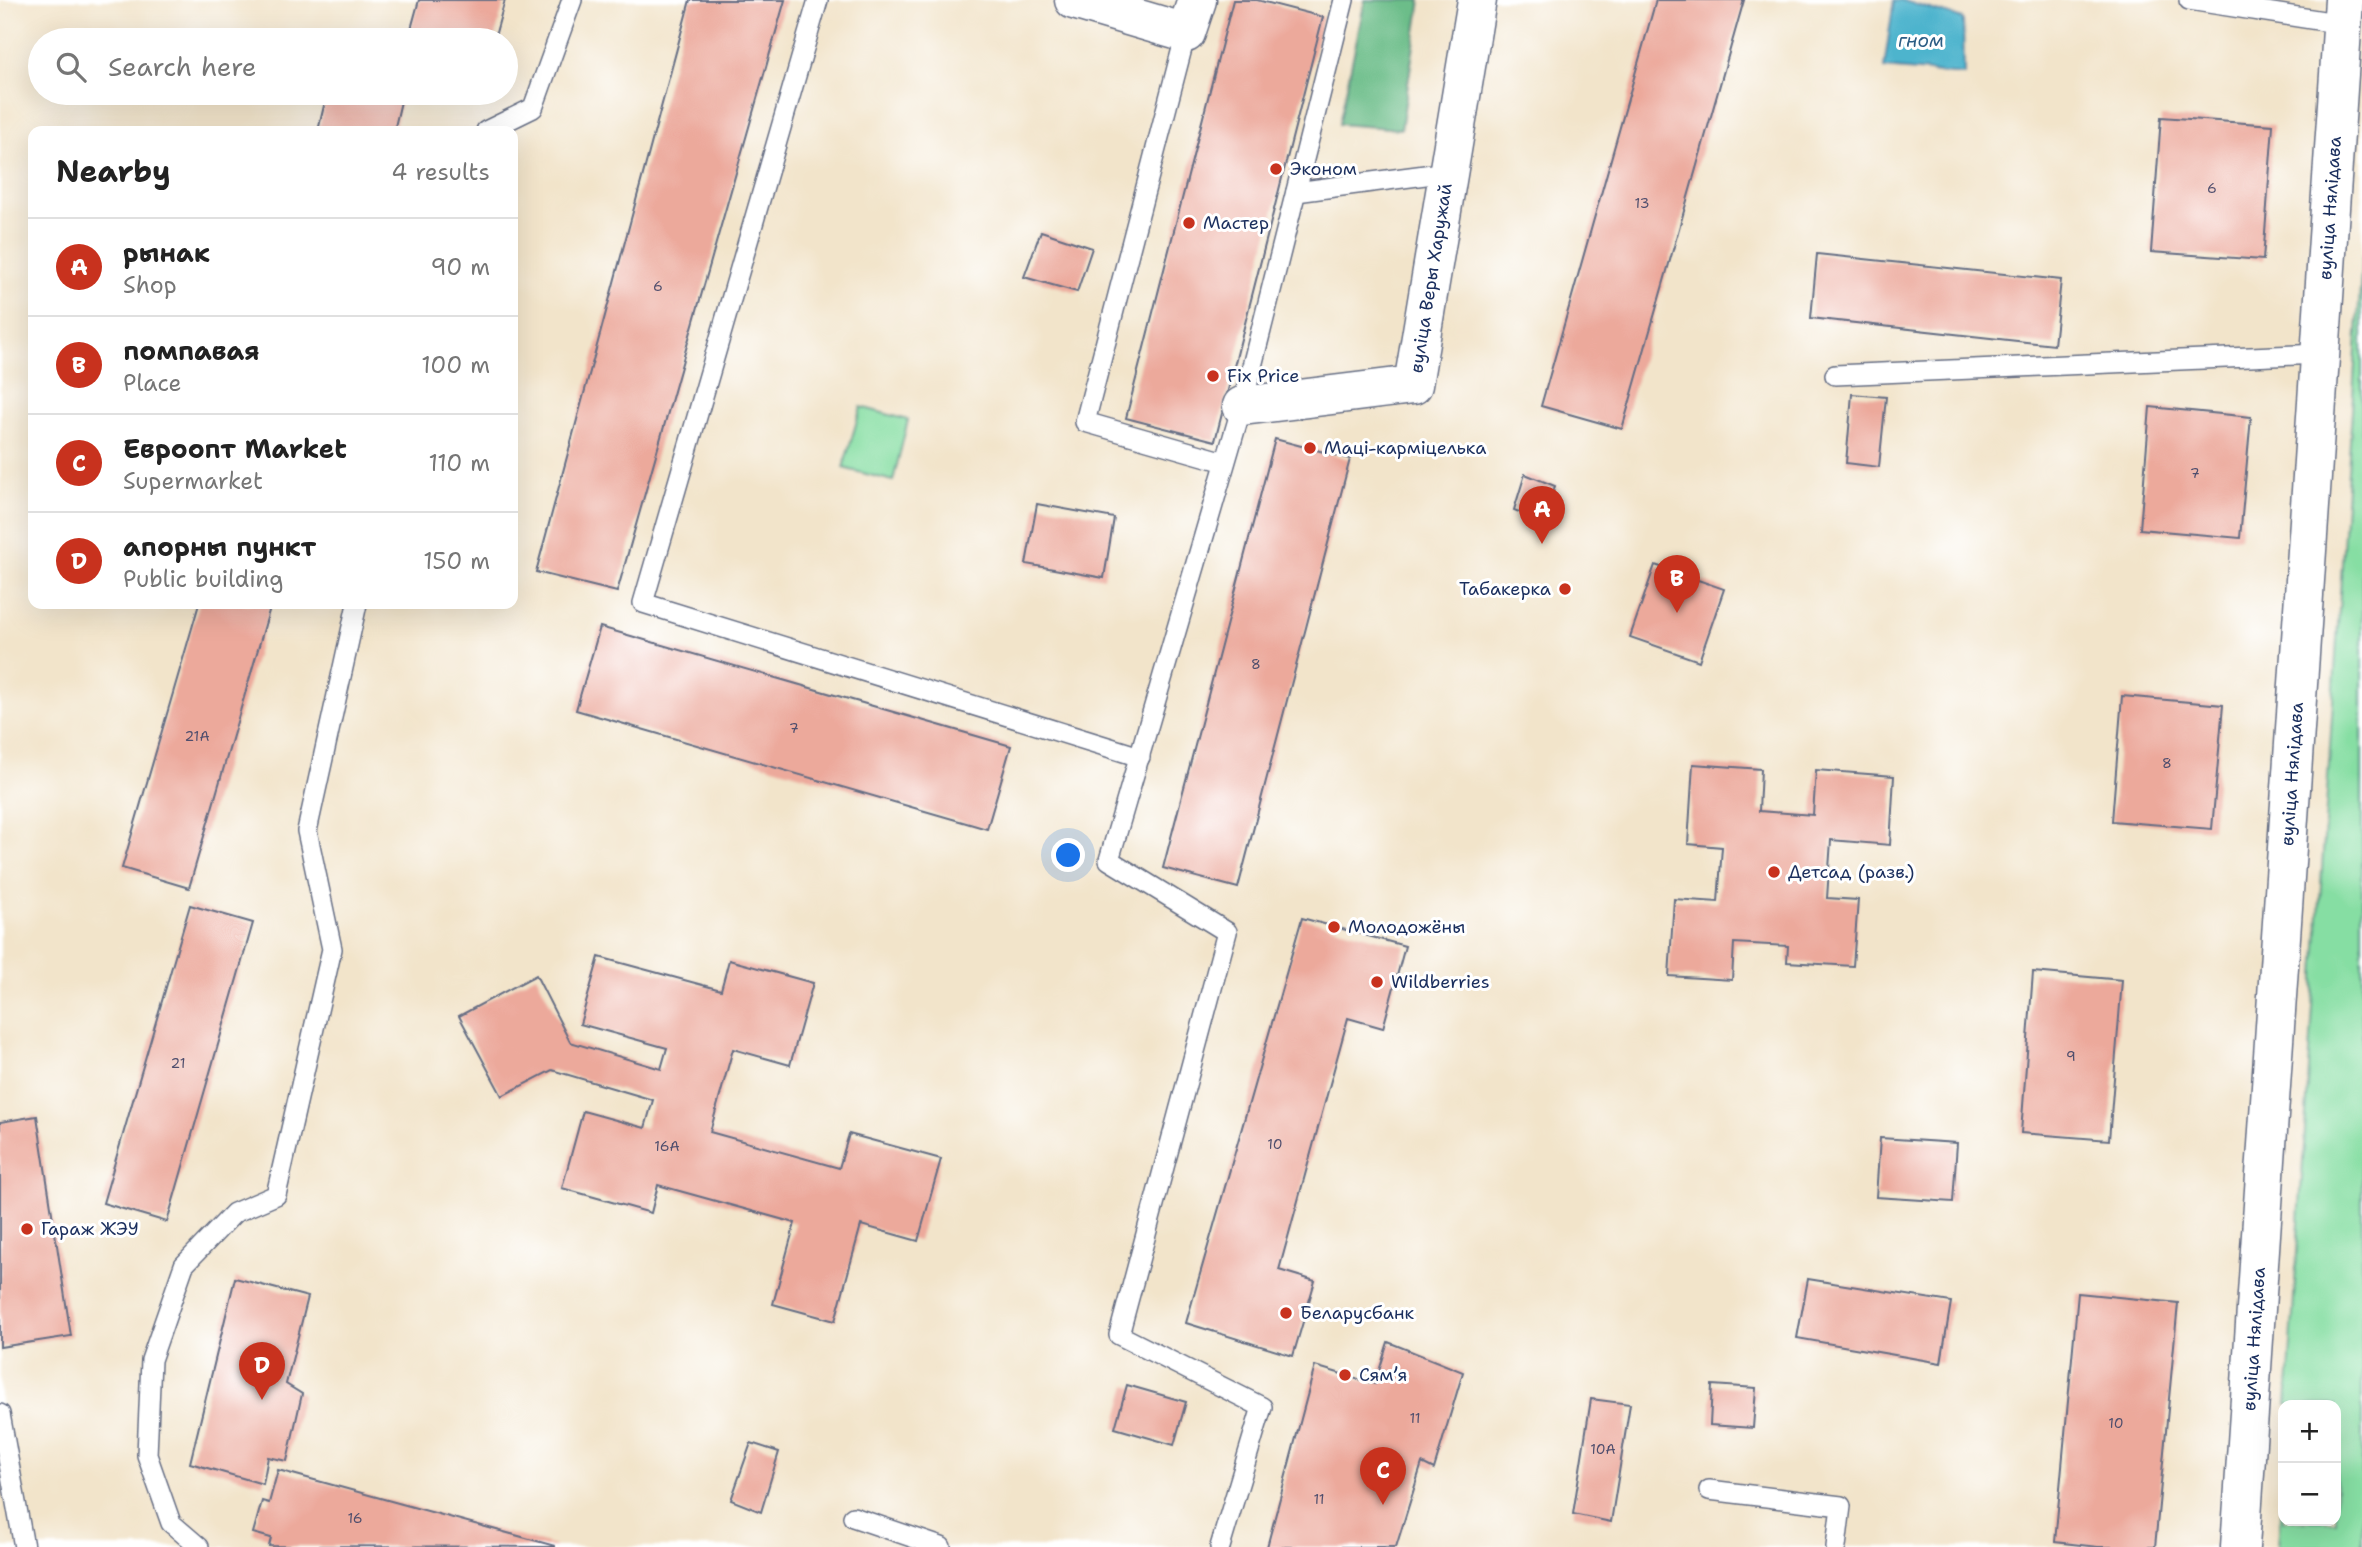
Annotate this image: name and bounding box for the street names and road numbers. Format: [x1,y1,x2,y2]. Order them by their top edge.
street label: вуліца Нялідава [2313,135,2347,281]
street label: вуліца Веры Харужай [1404,181,1458,375]
street label: вуліца Нялідава [2275,701,2309,847]
street label: вуліца Нялідава [2237,1266,2271,1412]

